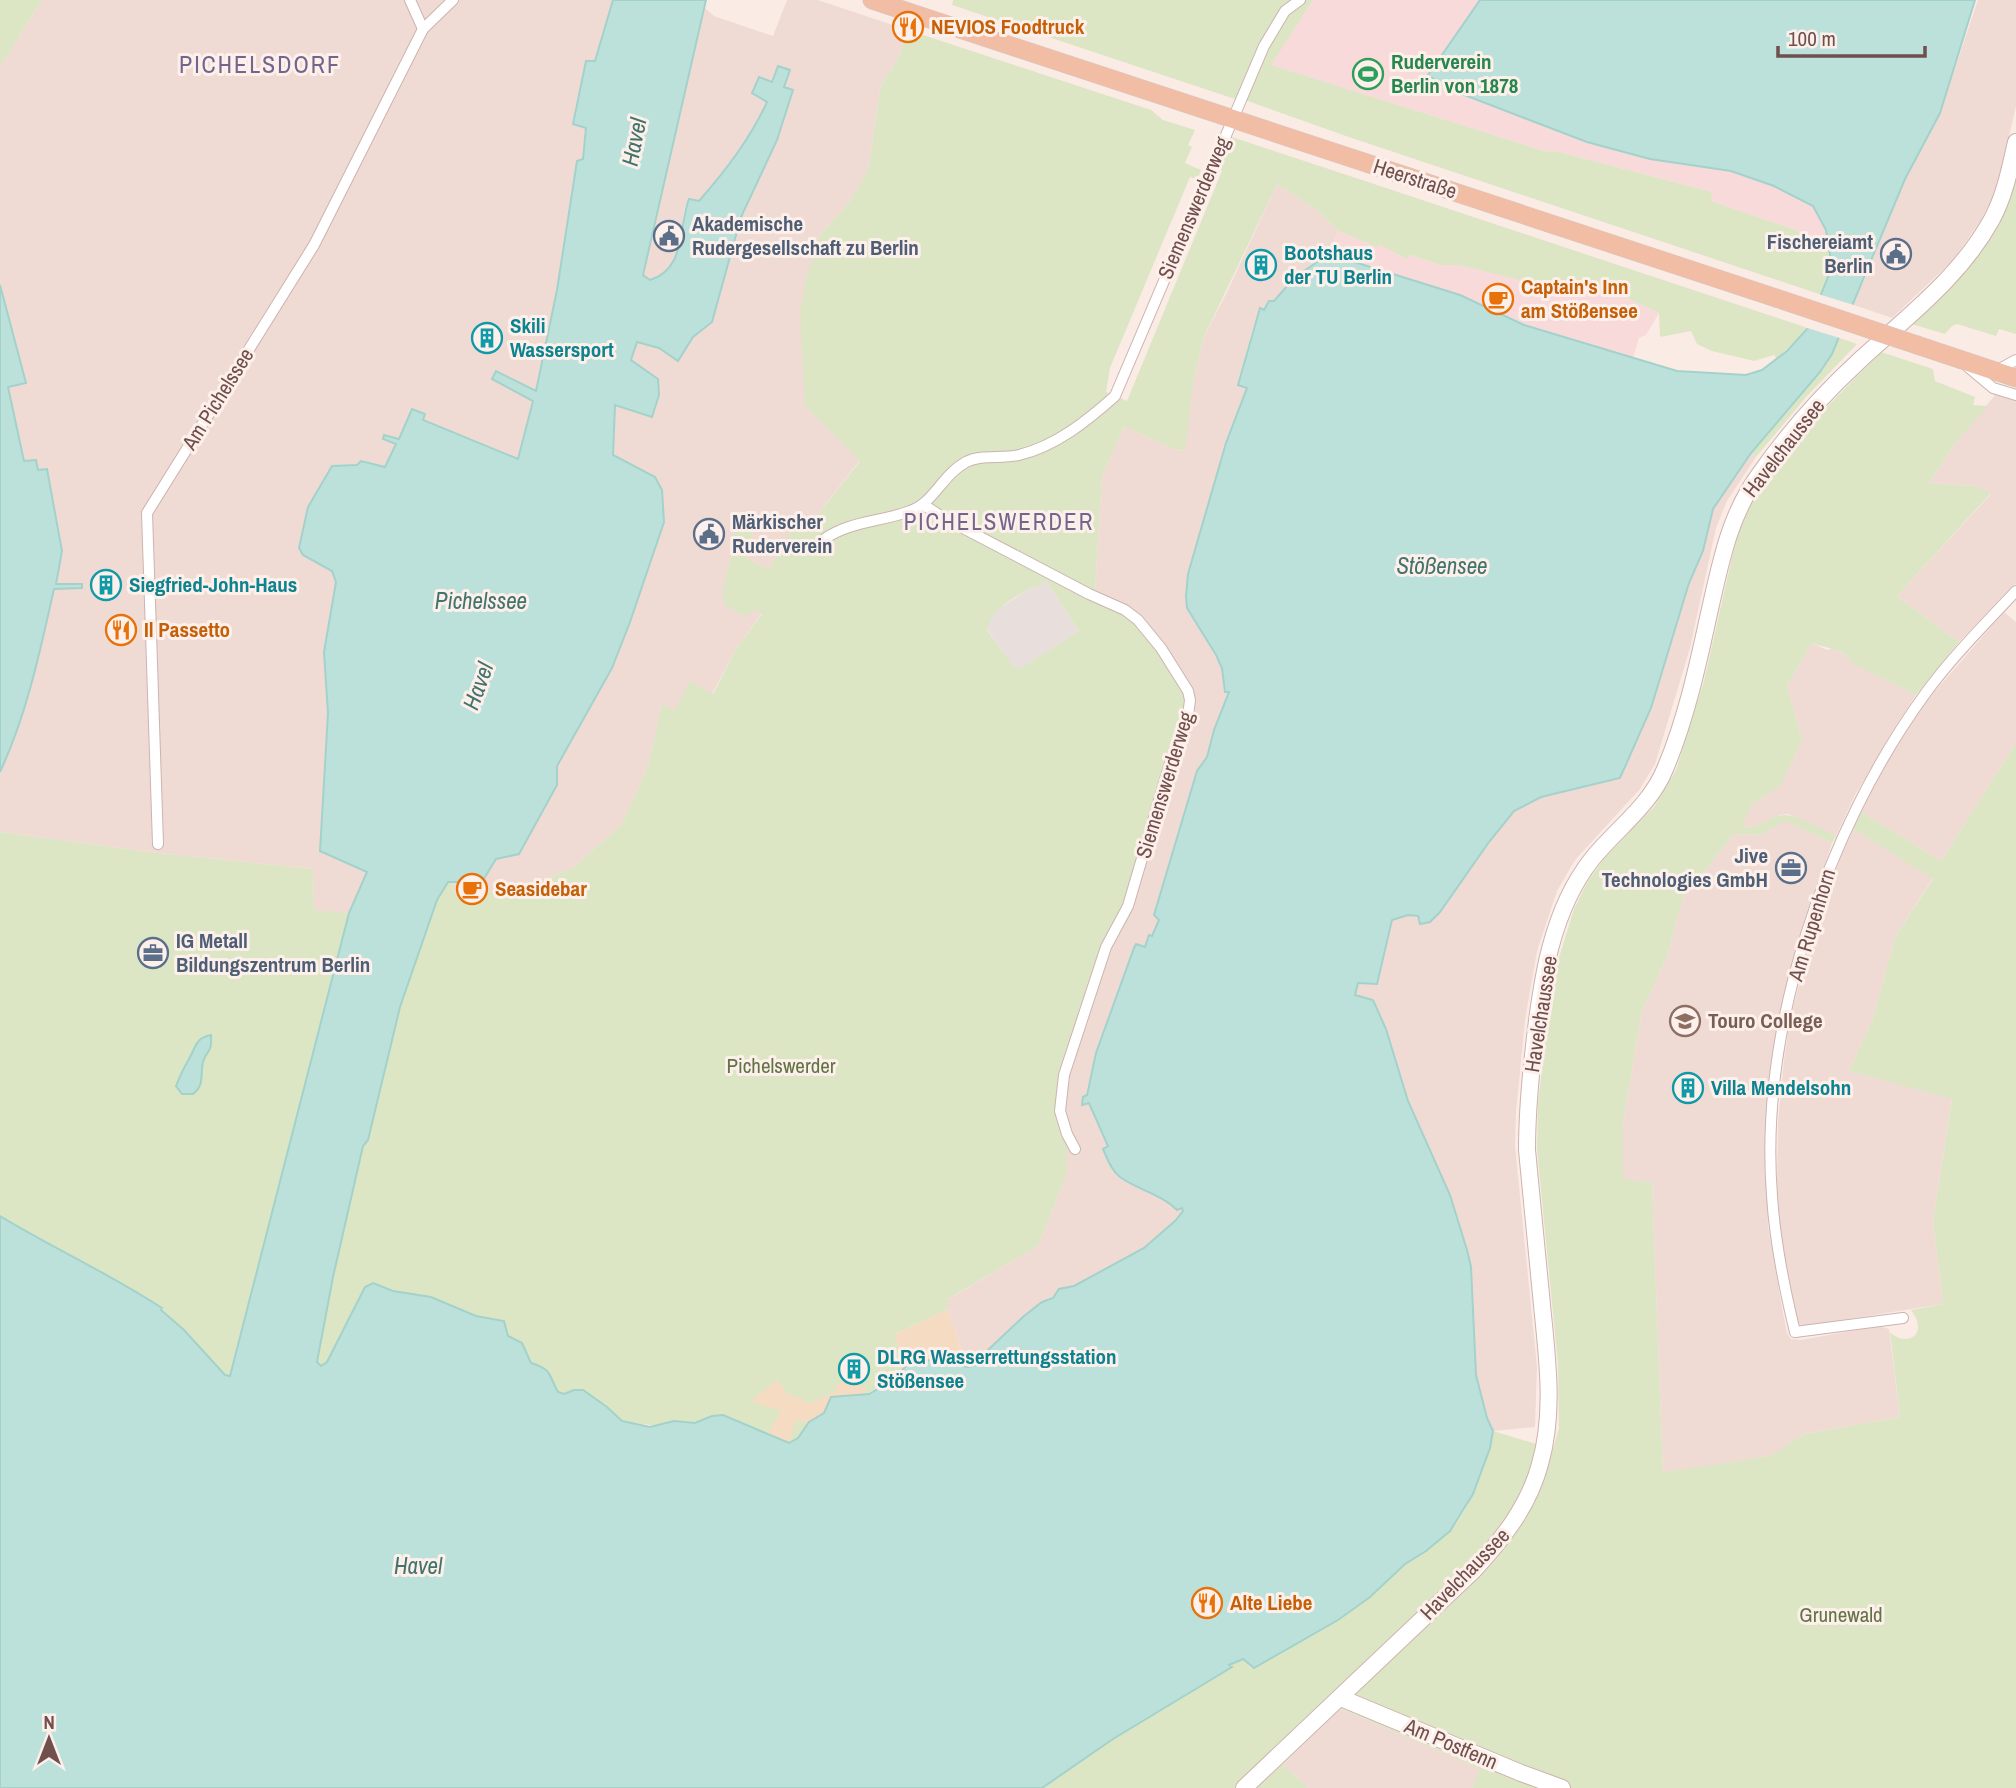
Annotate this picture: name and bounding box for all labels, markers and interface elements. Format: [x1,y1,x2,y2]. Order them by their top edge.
restaurant icon: NEVIOS Foodtruck [891,10,925,44]
place label: NEVIOS Foodtruck [931,12,1085,41]
scale bar [1778,14,1925,58]
text: 100 m [1788,24,1836,53]
place label: Ruderverein Berlin von 1878 [1391,47,1518,100]
district label: PICHELSDORF [179,48,341,80]
sports icon: Ruderverein Berlin von 1878 [1351,57,1385,91]
water label: Havel [614,114,653,169]
street label: Siemenswerderweg [1150,132,1237,284]
street label: Heerstraße [1370,151,1461,206]
place label: Akademische Rudergesellschaft zu Berlin [692,209,919,262]
public building icon: Akademische Rudergesellschaft zu Berlin [652,219,686,253]
place label: Fischereiamt Berlin [1767,227,1873,280]
public building icon: Fischereiamt Berlin [1879,237,1913,271]
place label: Bootshaus der TU Berlin [1284,238,1392,291]
building icon: Bootshaus der TU Berlin [1244,248,1278,282]
place label: Captain's Inn am Stößensee [1521,272,1638,325]
cafe icon: Captain's Inn am Stößensee [1481,282,1515,316]
place label: Skili Wassersport [510,311,614,364]
building icon: Skili Wassersport [470,321,504,355]
street label: Am Pichelssee [174,342,260,456]
street label: Havelchaussee [1736,392,1831,503]
district label: PICHELSWERDER [904,506,1094,537]
place label: Märkischer Ruderverein [732,507,833,560]
public building icon: Märkischer Ruderverein [692,517,726,551]
water label: Stößensee [1396,550,1488,581]
building icon: Siegfried-John-Haus [89,568,123,602]
place label: Siegfried-John-Haus [129,570,297,599]
water label: Pichelssee [435,585,527,616]
restaurant icon: Il Passetto [104,613,138,647]
place label: Il Passetto [144,615,230,644]
water label: Havel [455,657,501,714]
street label: Siemenswerderweg [1128,707,1201,862]
place label: Jive Technologies GmbH [1602,841,1768,894]
office icon: Jive Technologies GmbH [1774,851,1808,885]
street label: Am Rupenhorn [1780,865,1842,985]
cafe icon: Seasidebar [455,872,489,906]
place label: Seasidebar [495,874,587,903]
place label: IG Metall Bildungszentrum Berlin [176,926,370,979]
office icon: IG Metall Bildungszentrum Berlin [136,936,170,970]
street label: Havelchaussee [1517,954,1564,1074]
school or university icon: Touro College [1668,1004,1702,1038]
place label: Touro College [1708,1006,1823,1035]
park label: Pichelswerder [726,1051,836,1080]
building icon: Villa Mendelsohn [1671,1071,1705,1105]
place label: Villa Mendelsohn [1711,1073,1851,1102]
place label: DLRG Wasserrettungsstation Stößensee [877,1342,1117,1395]
building icon: DLRG Wasserrettungsstation Stößensee [837,1352,871,1386]
street label: Havelchaussee [1413,1521,1516,1626]
water label: Havel [394,1550,443,1581]
restaurant icon: Alte Liebe [1190,1586,1224,1620]
place label: Alte Liebe [1230,1588,1312,1617]
park label: Grunewald [1799,1600,1883,1629]
north arrow [14,1704,84,1774]
text: N [43,1709,55,1735]
street label: Am Postfenn [1399,1711,1502,1776]

